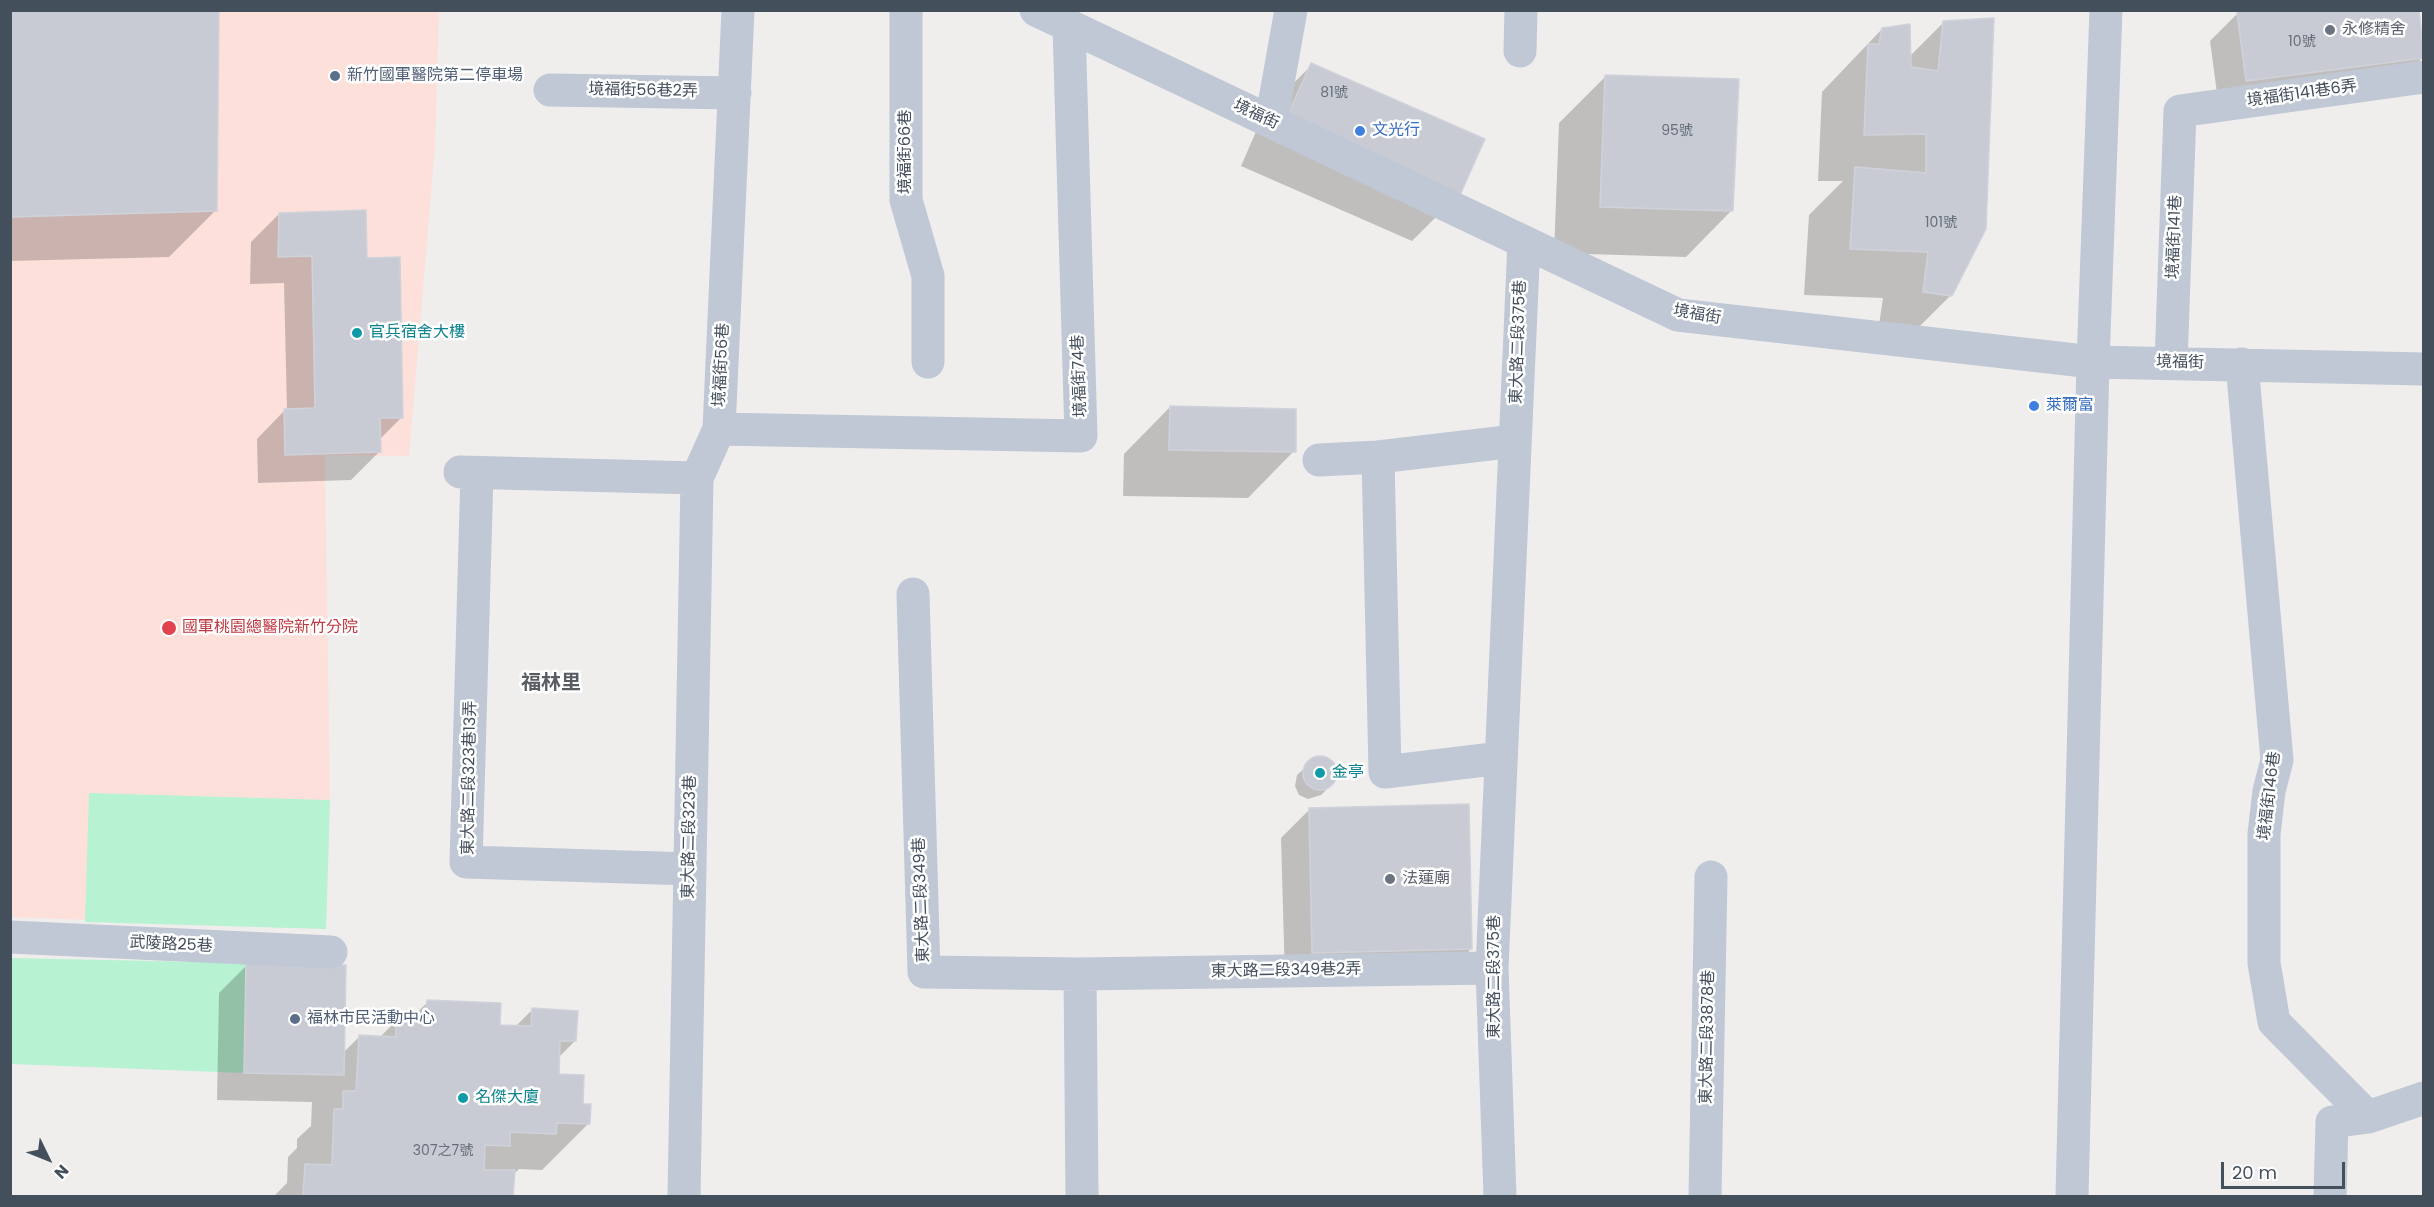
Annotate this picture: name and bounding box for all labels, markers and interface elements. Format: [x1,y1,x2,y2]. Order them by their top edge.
place label: 永修精舍 [2342,20,2406,40]
marker: 永修精舍 [2323,23,2337,37]
house number: 10號 [2288,34,2316,50]
place label: 新竹國軍醫院第二停車場 [347,66,523,86]
marker: 新竹國軍醫院第二停車場 [328,69,342,83]
street label: 境福街141巷6弄 [2246,77,2358,111]
street label: 境福街56巷2弄 [588,80,698,102]
house number: 81號 [1320,85,1348,101]
street label: 境福街 [1230,96,1282,134]
street label: 境福街66巷 [896,110,916,194]
place label: 文光行 [1372,121,1420,141]
house number: 95號 [1661,123,1693,139]
marker: 文光行 [1353,124,1367,138]
street label: 境福街141巷 [2164,195,2186,279]
house number: 101號 [1925,215,1957,231]
street label: 東大路二段375巷 [1507,280,1531,404]
street label: 境福街 [1672,301,1722,329]
street label: 境福街56巷 [710,322,734,408]
place label: 官兵宿舍大樓 [369,323,465,343]
marker: 官兵宿舍大樓 [350,326,364,340]
street label: 境福街74巷 [1069,334,1091,418]
street label: 境福街 [2156,353,2204,373]
place label: 萊爾富 [2046,396,2094,416]
marker: 萊爾富 [2027,399,2041,413]
place label: 國軍桃園總醫院新竹分院 [182,618,358,638]
marker: 國軍桃園總醫院新竹分院 [160,619,178,637]
district label: 福林里 [521,672,581,696]
street label: 東大路二段323巷13弄 [459,701,481,855]
street label: 境福街146巷 [2255,750,2285,842]
place label: 金亭 [1332,763,1364,783]
marker: 金亭 [1313,766,1327,780]
street label: 東大路二段323巷 [679,775,701,899]
street label: 東大路二段349巷 [910,837,934,963]
place label: 法蓮廟 [1402,869,1450,889]
marker: 法蓮廟 [1383,872,1397,886]
street label: 東大路二段375巷 [1485,915,1505,1039]
street label: 武陵路25巷 [129,933,213,957]
street label: 東大路二段349巷2弄 [1210,960,1362,982]
street label: 東大路二段3878巷 [1697,970,1719,1104]
place label: 福林市民活動中心 [307,1009,435,1029]
marker: 福林市民活動中心 [288,1012,302,1026]
place label: 名傑大廈 [475,1088,539,1108]
marker: 名傑大廈 [456,1091,470,1105]
north arrow [18,1129,78,1189]
house number: 307之7號 [413,1143,473,1159]
scale bar [2224,1150,2348,1188]
text: N [49,1159,74,1184]
text: 20 m [2232,1160,2277,1185]

